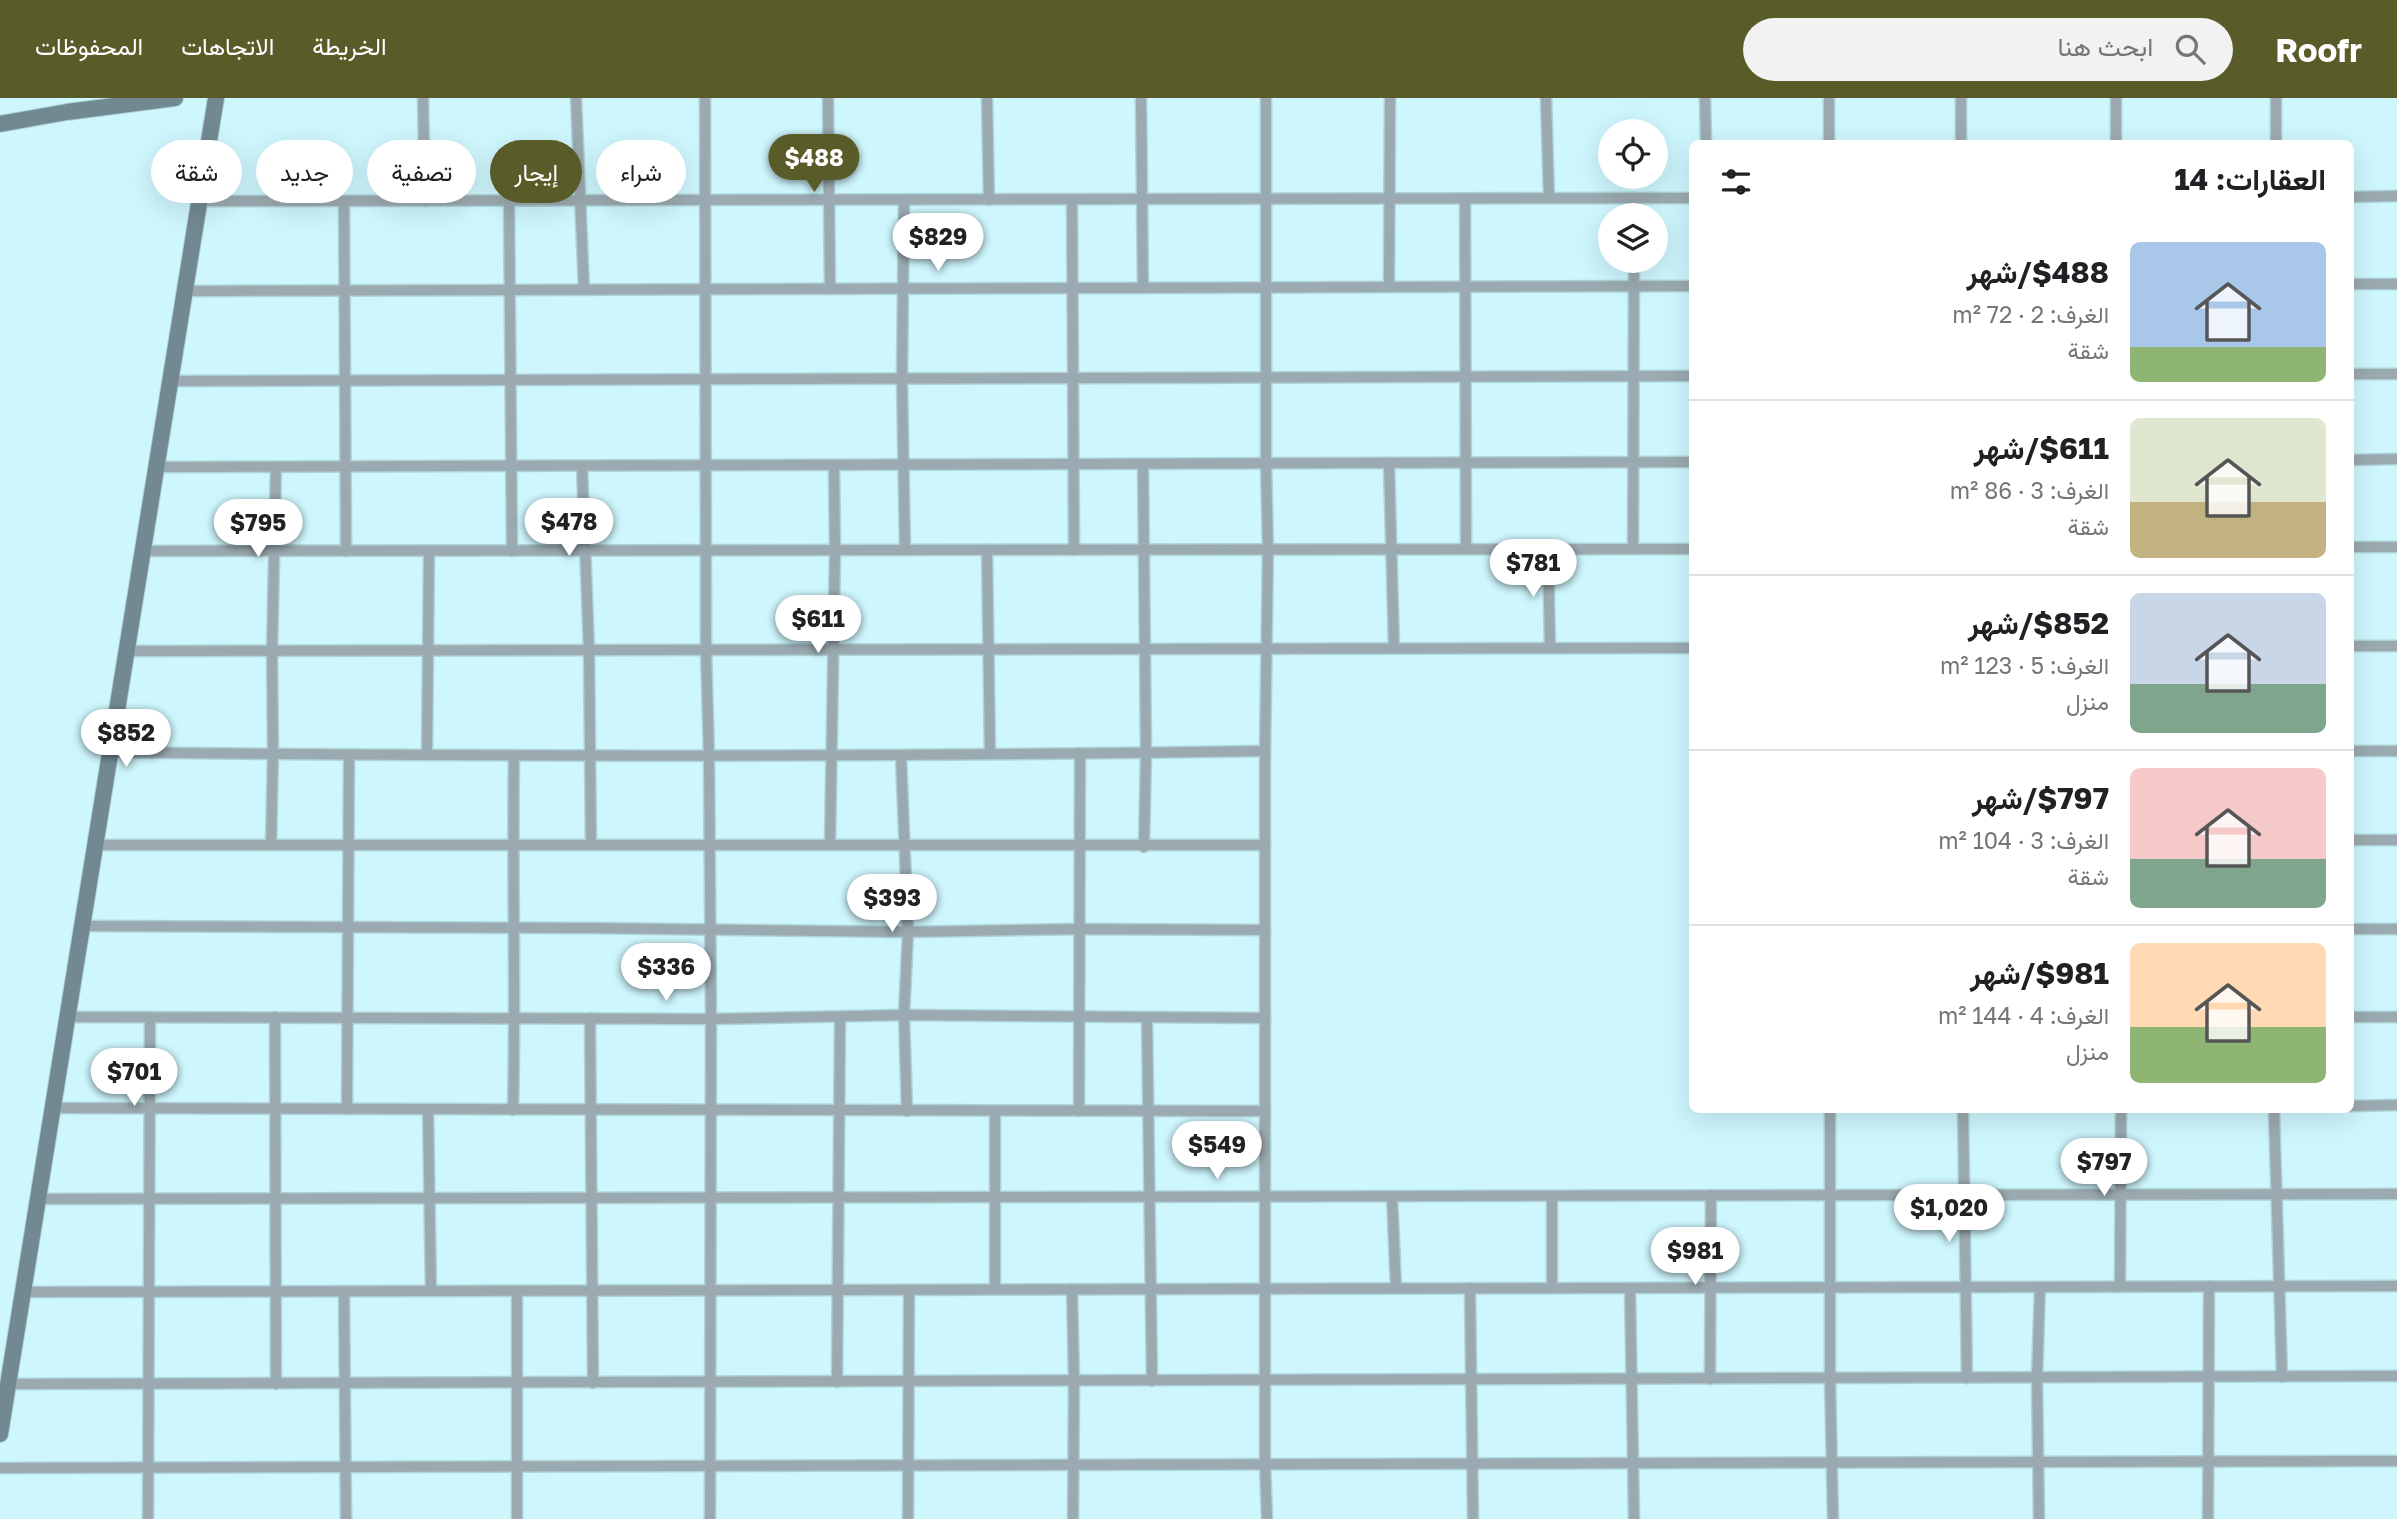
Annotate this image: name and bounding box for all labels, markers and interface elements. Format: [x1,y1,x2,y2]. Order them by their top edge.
search box [1743,18,2233,81]
icon: search [2171,30,2209,68]
text: Roofr [2275,30,2362,69]
text: المحفوظات [35,31,143,60]
text: الاتجاهات [181,31,274,60]
text: الخريطة [312,31,387,60]
text: ابحث هنا [2058,31,2153,62]
map controls [1598,119,1668,273]
button: locate [1598,119,1668,189]
pin: $488 [773,134,855,194]
chip: شقة [151,140,242,203]
chip: جديد [256,140,353,203]
chip: تصفية [367,140,476,203]
chip: إيجار [490,140,582,203]
chip: شراء [596,140,686,203]
text: $488 [784,143,844,171]
text: العقارات: 14 [2174,161,2326,197]
icon: filters [1717,163,1755,201]
button: layers [1598,203,1668,273]
pin: $829 [897,214,979,273]
text: $829 [909,222,967,250]
text: $488/شهر [1967,254,2109,290]
icon: home [2186,270,2270,354]
text: الغرف: 2 · 72 m² [1952,300,2109,328]
text: شقة [2067,336,2109,364]
text: $611/شهر [1974,430,2109,466]
icon: home [2186,446,2270,530]
text: الغرف: 3 · 86 m² [1950,476,2109,504]
pin: $478 [528,498,610,558]
pin: $795 [217,500,299,559]
text: $478 [540,507,598,535]
text: $795 [230,508,286,536]
text: شقة [2067,512,2109,540]
pin: $781 [1492,540,1574,599]
text: $781 [1506,548,1560,576]
pin: $611 [777,596,859,655]
text: $611 [791,604,845,632]
text: $852/شهر [1968,605,2109,641]
icon: home [2186,621,2270,705]
text: الغرف: 5 · 123 m² [1940,651,2109,679]
text: منزل [2066,687,2109,715]
pin: $852 [85,710,167,769]
text: $852 [97,718,155,746]
text: $797/شهر [1972,780,2109,816]
icon: home [2186,796,2270,880]
text: الغرف: 3 · 104 m² [1938,826,2109,854]
text: شقة [2067,862,2109,890]
pin: $393 [851,874,933,934]
text: $393 [863,883,921,911]
pin: $336 [625,944,707,1003]
text: $336 [637,952,695,980]
text: $981/شهر [1970,955,2109,991]
icon: home [2186,971,2270,1055]
text: الغرف: 4 · 144 m² [1938,1001,2109,1029]
text: منزل [2066,1037,2109,1065]
pin: $701 [93,1048,175,1108]
text: $701 [107,1057,161,1085]
pin: $549 [1176,1122,1258,1181]
text: $549 [1188,1130,1246,1158]
pin: $797 [2063,1138,2145,1198]
text: $797 [2076,1147,2132,1175]
pin: $1,020 [1892,1184,2006,1244]
text: $1,020 [1910,1193,1988,1221]
pin: $981 [1654,1228,1736,1287]
text: $981 [1667,1236,1723,1264]

